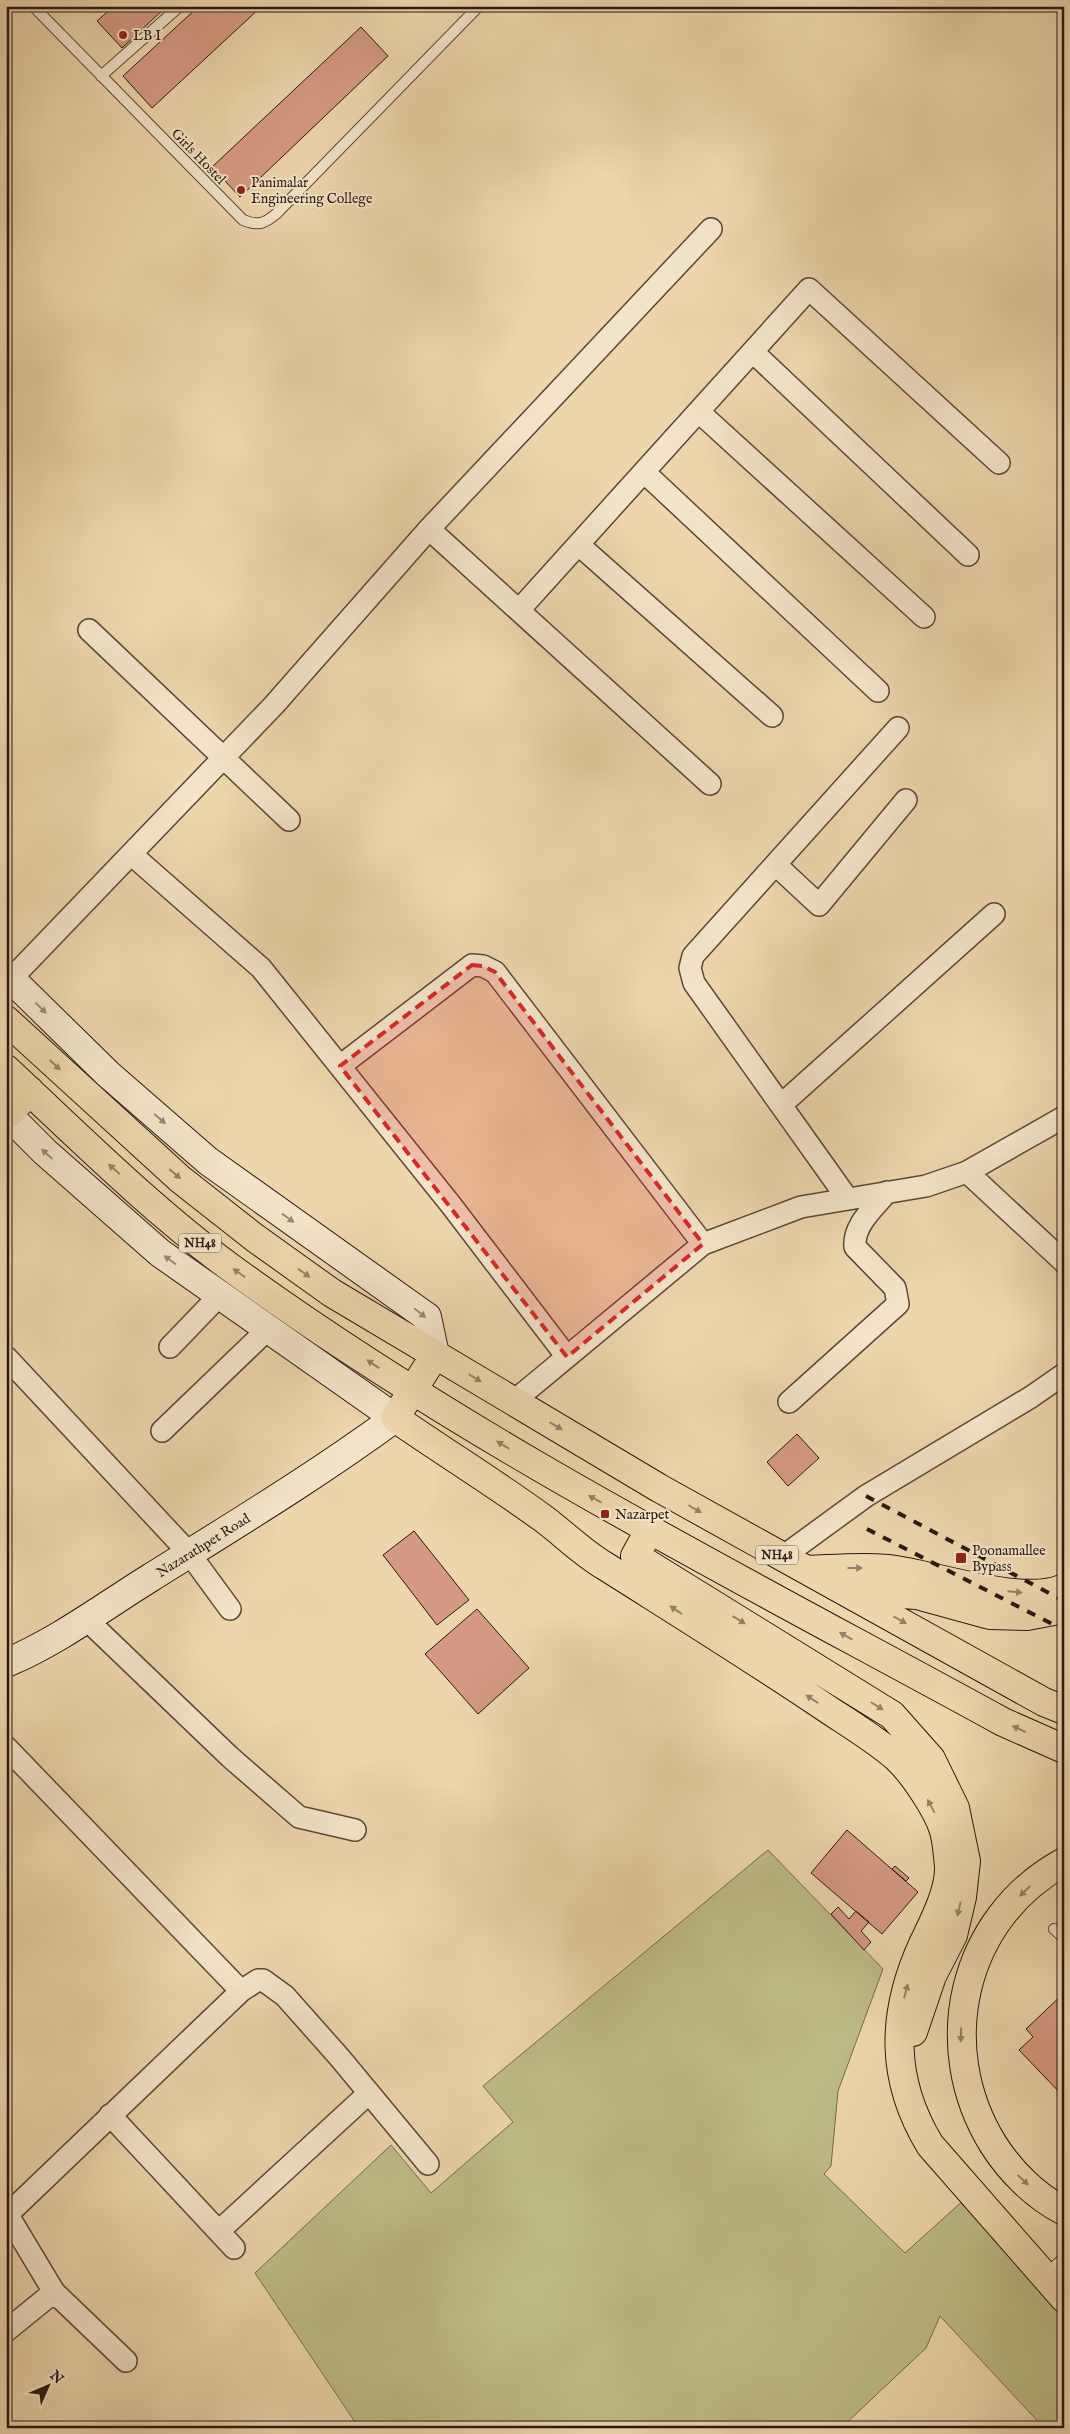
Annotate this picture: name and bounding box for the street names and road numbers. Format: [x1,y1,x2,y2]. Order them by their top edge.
street label: Girls Hostel [167,125,230,189]
road number: NH48 [179,1234,221,1252]
street label: Nazarathpet Road [153,1510,254,1582]
road number: NH48 [756,1546,798,1564]

